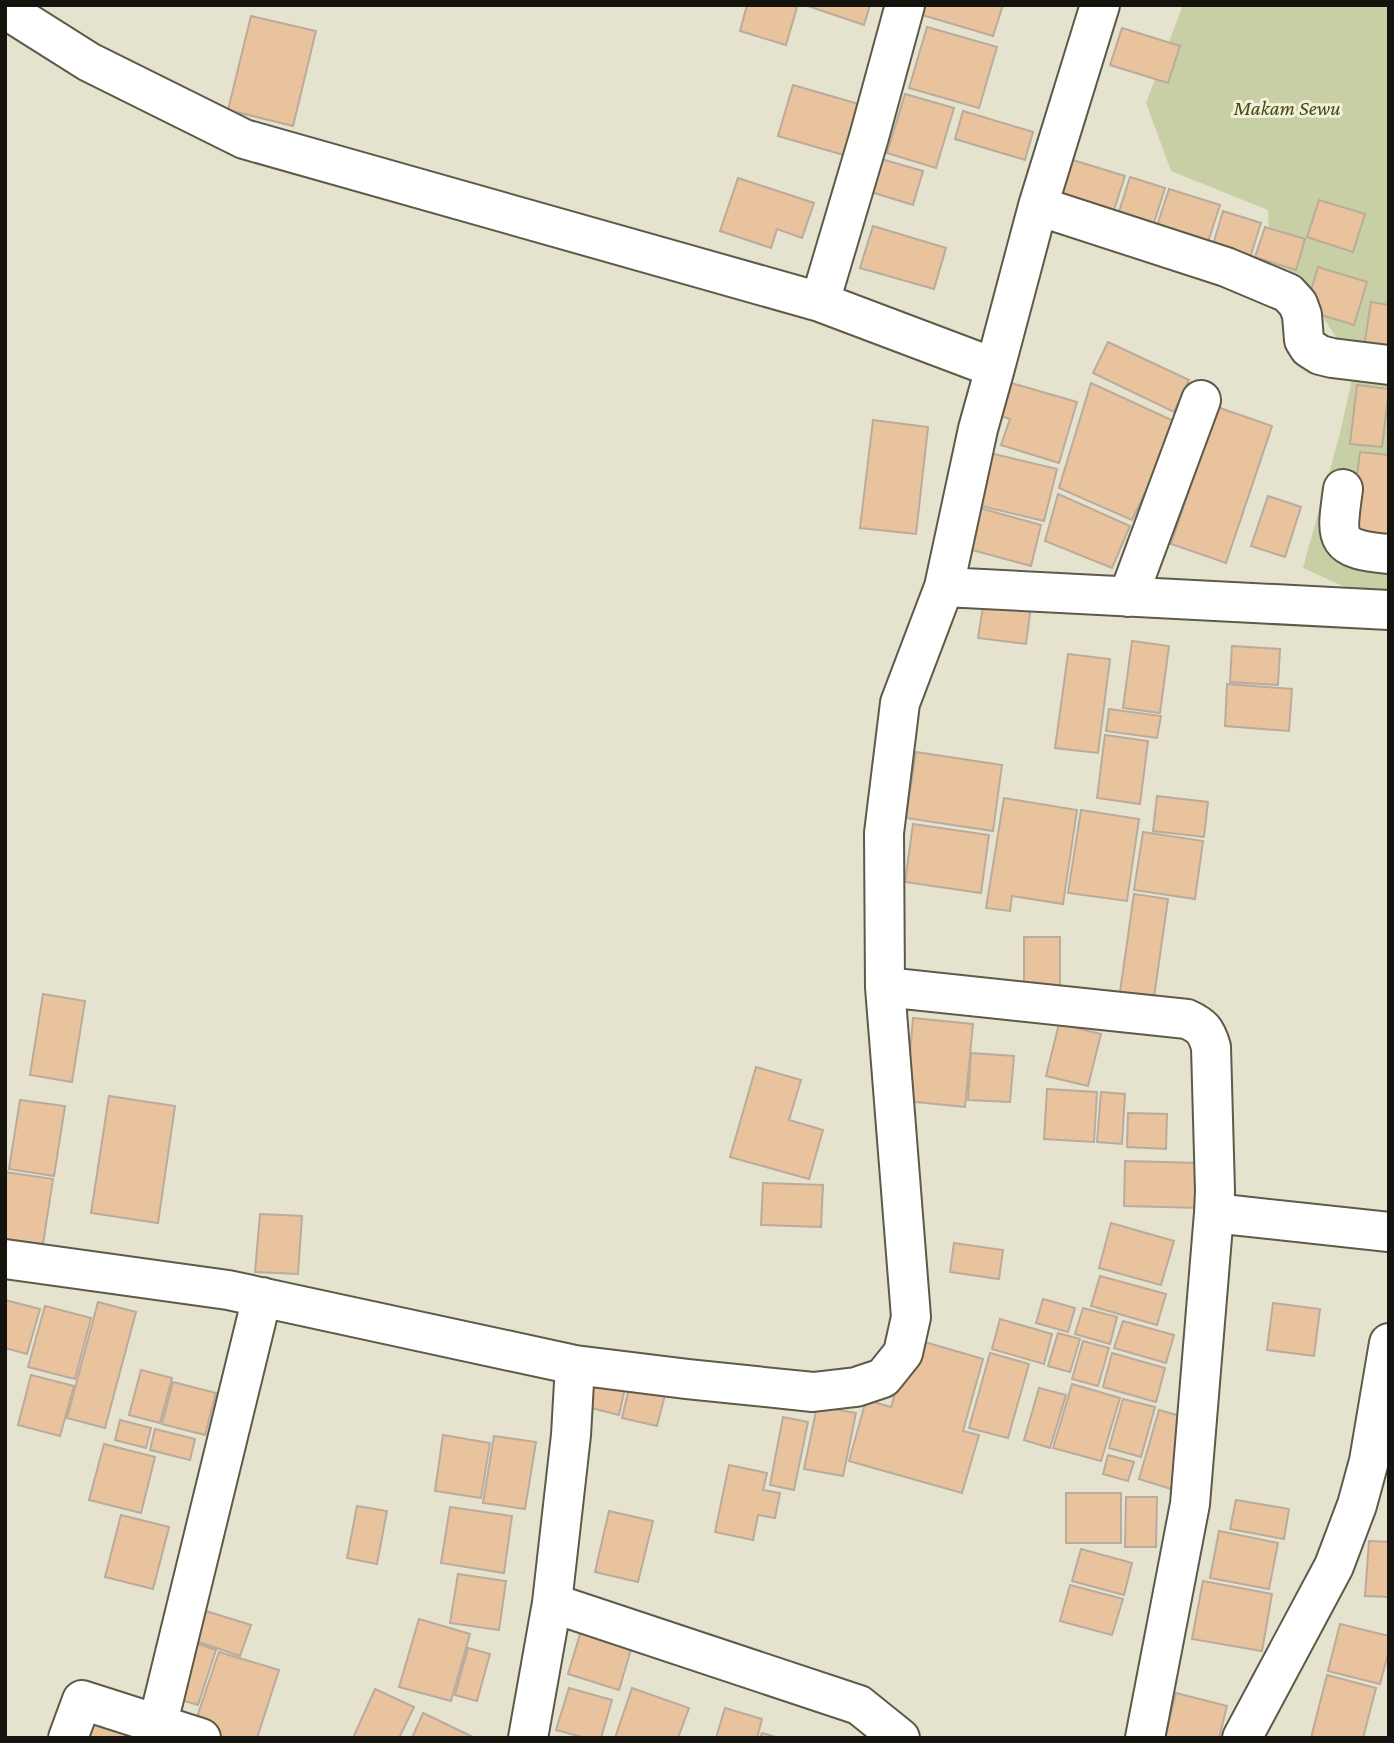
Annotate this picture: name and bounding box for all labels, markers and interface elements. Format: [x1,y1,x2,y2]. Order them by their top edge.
park label: Makam Sewu [1232,96,1341,120]

